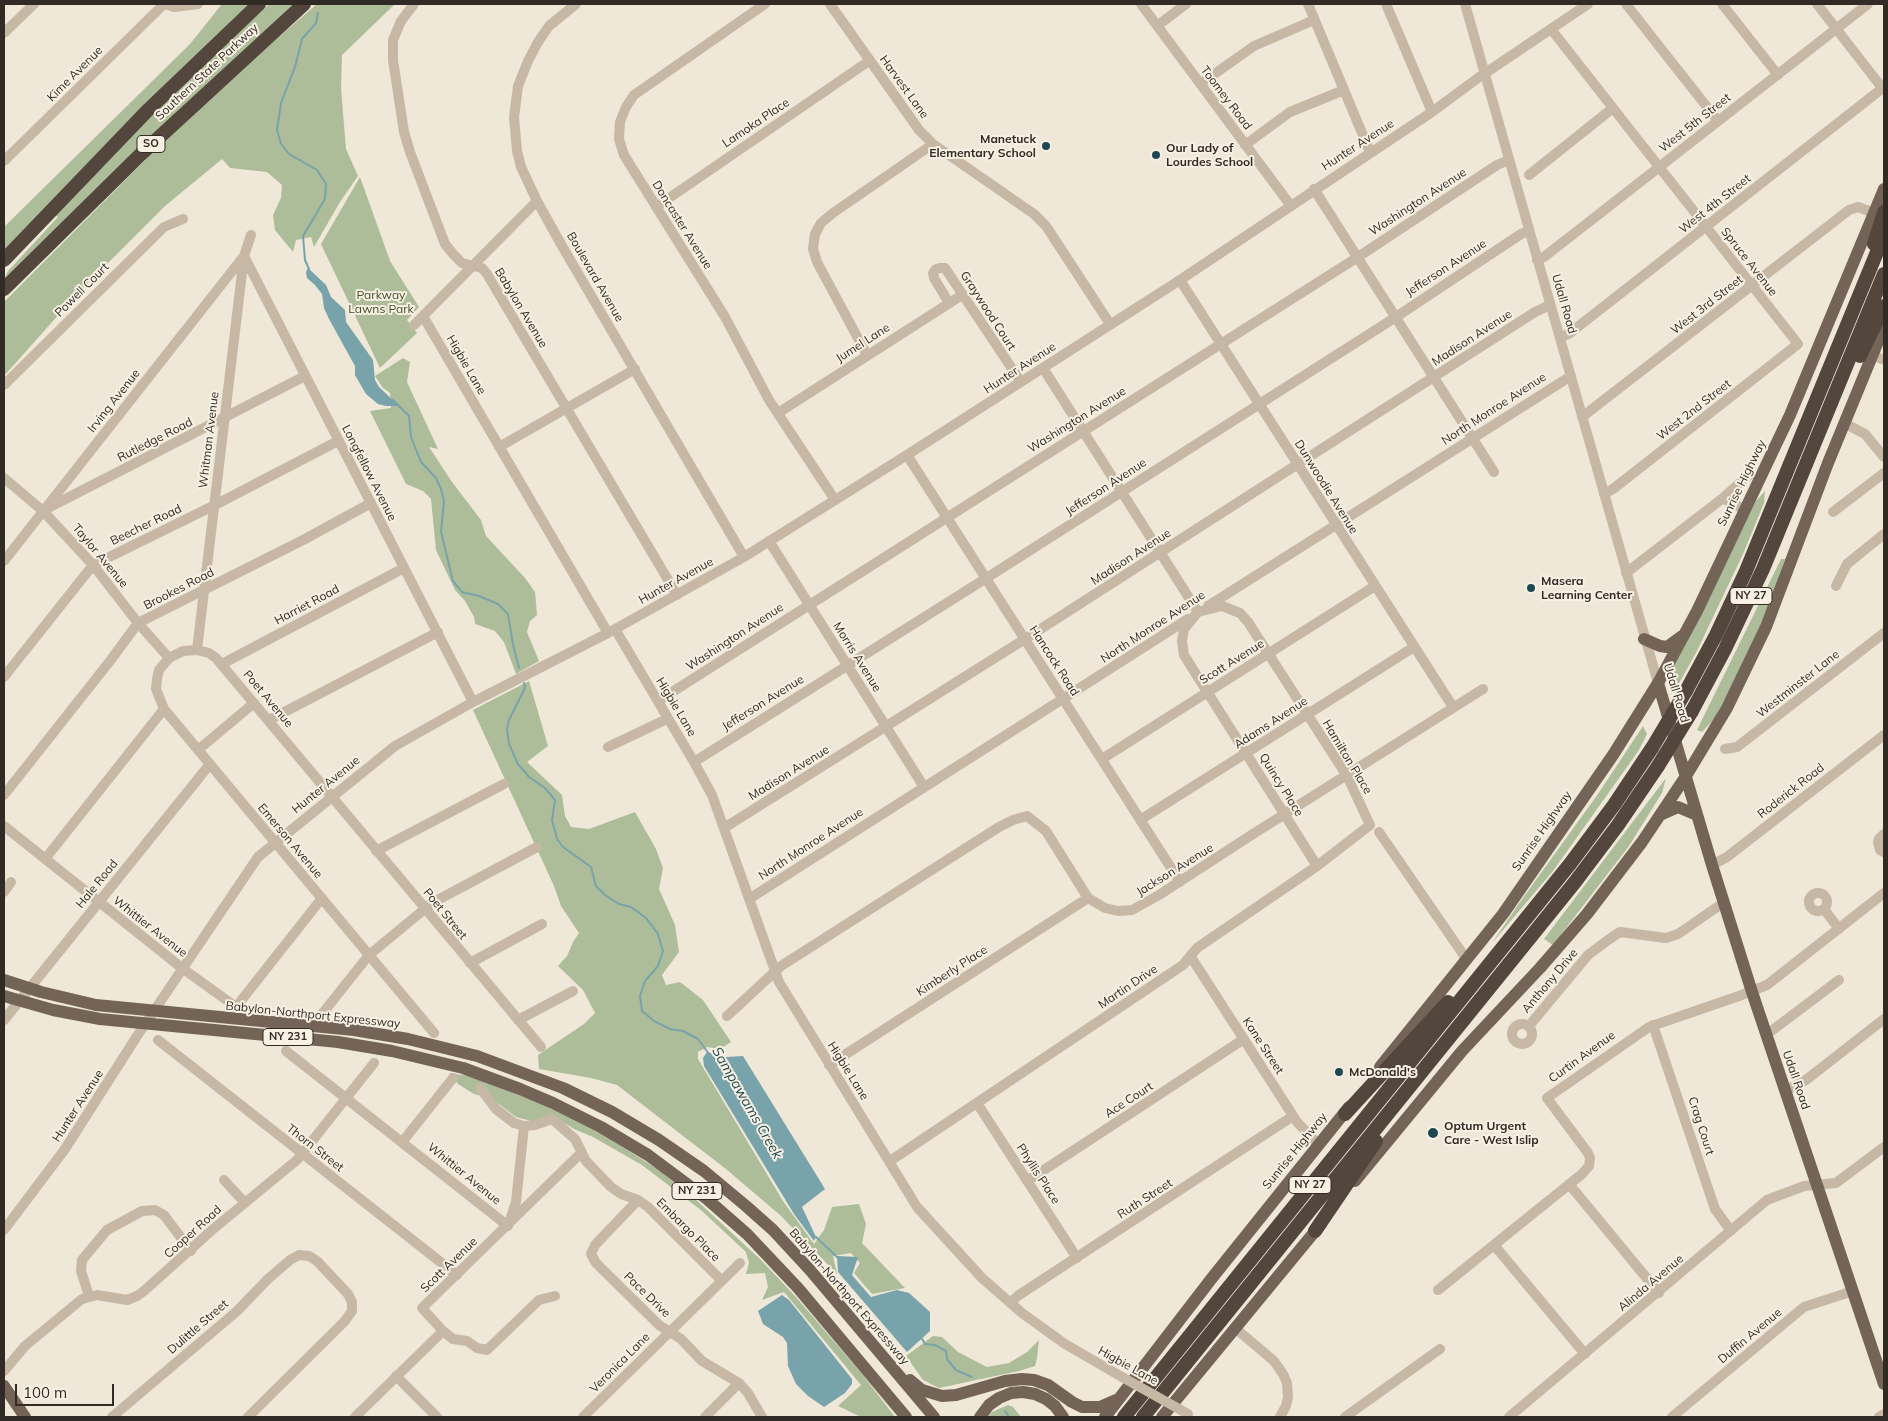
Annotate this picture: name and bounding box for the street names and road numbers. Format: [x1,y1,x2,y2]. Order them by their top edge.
street label: Southern State Parkway [153,21,261,123]
street label: Kime Avenue [44,43,106,105]
street label: Harvest Lane [876,53,932,121]
street label: Toomey Road [1197,63,1255,133]
street label: West 5th Street [1656,91,1734,155]
street label: Lamoka Place [720,95,792,151]
street label: Hunter Avenue [1319,116,1397,174]
road number: SO [137,136,165,152]
street label: Washington Avenue [1367,165,1469,239]
street label: West 4th Street [1676,172,1754,236]
street label: Doncaster Avenue [649,178,715,272]
street label: Spruce Avenue [1718,225,1780,299]
street label: Boulevard Avenue [563,230,627,324]
street label: Jefferson Avenue [1403,236,1489,300]
street label: Powell Court [52,260,112,320]
street label: Babylon Avenue [492,265,550,351]
street label: Graywood Court [957,269,1019,353]
street label: Udall Road [1549,272,1579,336]
street label: West 3rd Street [1668,272,1746,338]
street label: Madison Avenue [1429,307,1515,369]
street label: Jumel Lane [833,320,893,366]
street label: Higbie Lane [443,333,489,397]
street label: Hunter Avenue [981,339,1059,397]
street label: Irving Avenue [85,367,143,435]
street label: North Monroe Avenue [1439,370,1549,448]
street label: West 2nd Street [1654,377,1734,443]
street label: Washington Avenue [1025,384,1129,456]
street label: Whitman Avenue [196,391,222,489]
street label: Rutledge Road [115,415,195,465]
street label: Longfellow Avenue [339,423,399,523]
street label: Dunwoodie Avenue [1291,437,1361,537]
street label: Sunrise Highway [1715,437,1769,529]
street label: Jefferson Avenue [1063,455,1149,519]
street label: Beecher Road [108,502,184,548]
street label: Taylor Avenue [69,521,131,591]
street label: Madison Avenue [1088,526,1174,588]
street label: Hunter Avenue [636,555,716,607]
street label: Brookes Road [141,565,217,613]
street label: Harriet Road [272,582,342,628]
street label: North Monroe Avenue [1098,588,1208,666]
road number: NY 27 [1730,588,1772,604]
street label: Washington Avenue [684,600,786,674]
street label: Morris Avenue [830,619,884,695]
street label: Hancock Road [1026,623,1082,699]
street label: Scott Avenue [1197,636,1267,688]
street label: Westminster Lane [1754,647,1842,721]
street label: Udall Road [1660,662,1692,724]
street label: Poet Avenue [240,668,296,730]
street label: Jefferson Avenue [719,672,807,734]
street label: Higbie Lane [653,675,699,739]
street label: Adams Avenue [1232,694,1310,752]
street label: Hamilton Place [1319,717,1375,797]
street label: Madison Avenue [746,742,832,804]
street label: Quincy Place [1256,751,1306,819]
street label: Hunter Avenue [289,753,363,817]
street label: Roderick Road [1755,761,1827,821]
street label: Sunrise Highway [1509,788,1575,874]
street label: Emerson Avenue [255,801,325,881]
street label: North Monroe Avenue [756,805,866,883]
street label: Jackson Avenue [1134,841,1216,899]
street label: Hale Road [73,857,121,911]
street label: Poet Street [420,886,470,942]
street label: Whittier Avenue [110,894,190,960]
street label: Kimberly Place [914,943,990,999]
street label: Anthony Drive [1519,946,1581,1016]
street label: Martin Drive [1096,962,1160,1012]
street label: Babylon-Northport Expressway [225,999,401,1031]
street label: Kane Street [1239,1015,1287,1077]
road number: NY 231 [263,1028,313,1046]
street label: Curtin Avenue [1546,1028,1618,1086]
street label: Higbie Lane [824,1039,872,1103]
street label: Udall Road [1779,1049,1813,1111]
street label: Hunter Avenue [49,1067,107,1145]
street label: Ace Court [1102,1079,1156,1121]
street label: Crag Court [1685,1095,1717,1157]
street label: Sunrise Highway [1260,1110,1330,1192]
street label: Thorn Street [283,1121,347,1175]
street label: Whittier Avenue [424,1140,504,1208]
street label: Phyllis Place [1013,1141,1063,1207]
street label: Ruth Street [1115,1176,1175,1222]
road number: NY 27 [1289,1176,1331,1194]
road number: NY 231 [672,1182,722,1200]
street label: Embargo Place [653,1195,723,1265]
street label: Cooper Road [161,1203,225,1261]
street label: Babylon-Northport Expressway [786,1226,912,1368]
street label: Scott Avenue [418,1234,480,1296]
street label: Alinda Avenue [1615,1251,1687,1315]
street label: Pace Drive [621,1269,673,1321]
street label: Dulittle Street [165,1297,231,1357]
street label: Duffin Avenue [1715,1305,1785,1367]
street label: Veronica Lane [587,1330,653,1396]
street label: Higbie Lane [1096,1344,1160,1388]

